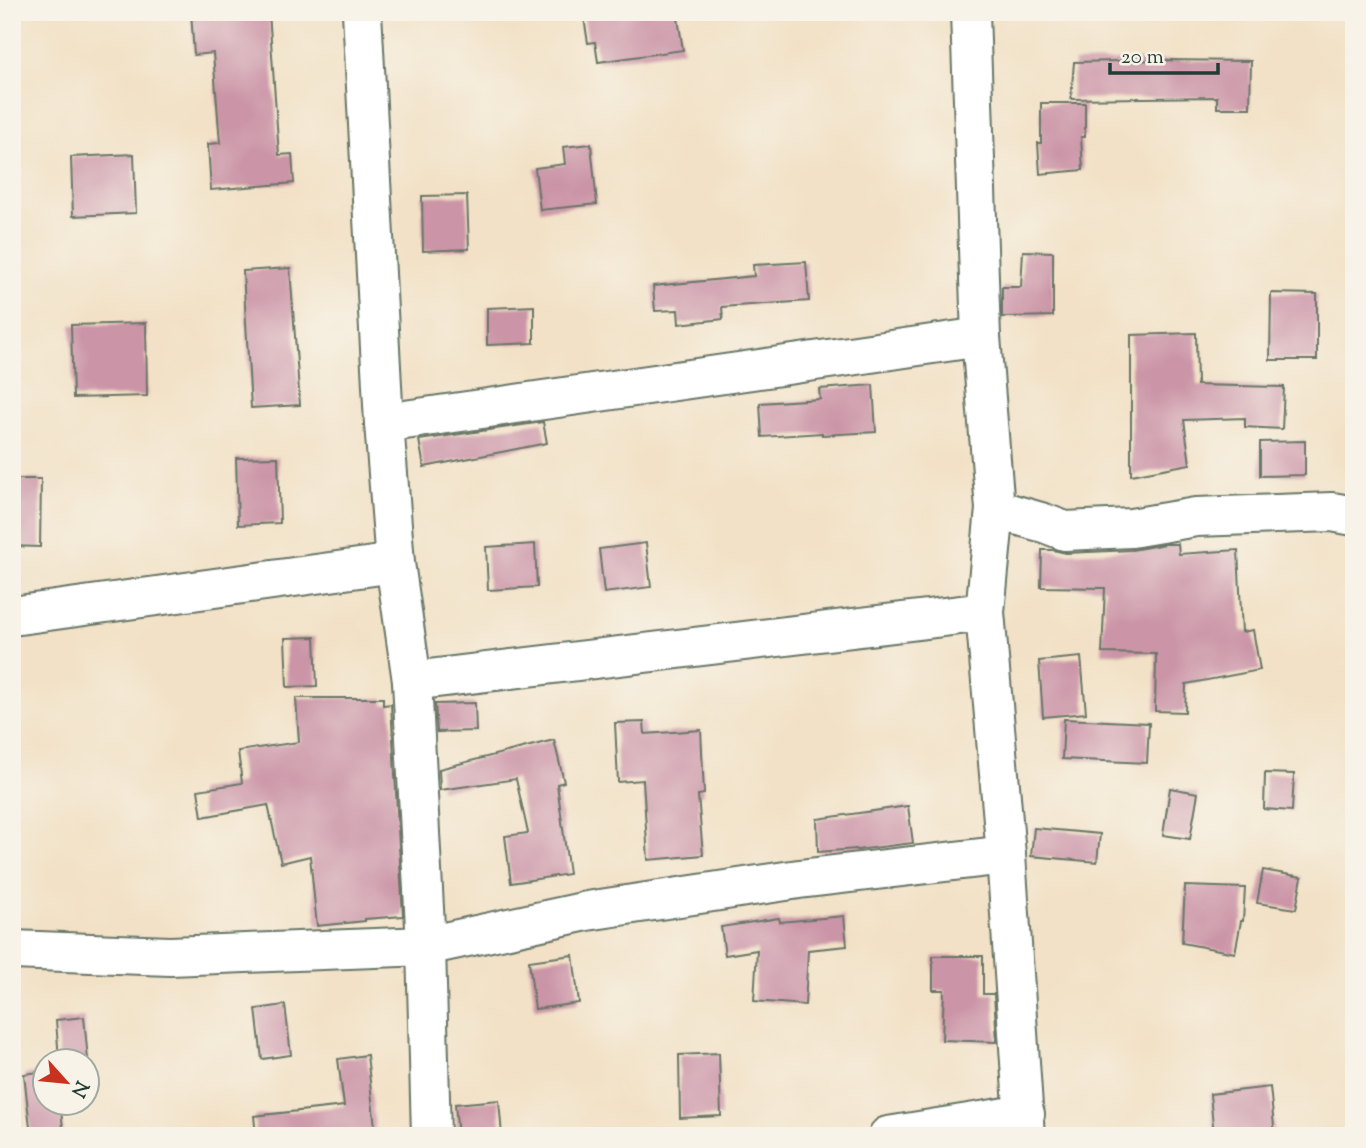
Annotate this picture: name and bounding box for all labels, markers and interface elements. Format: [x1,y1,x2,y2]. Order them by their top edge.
scale bar [1110,32,1219,76]
text: 20 m [1121,43,1164,73]
north arrow [32,1046,102,1116]
text: N [63,1076,94,1101]

